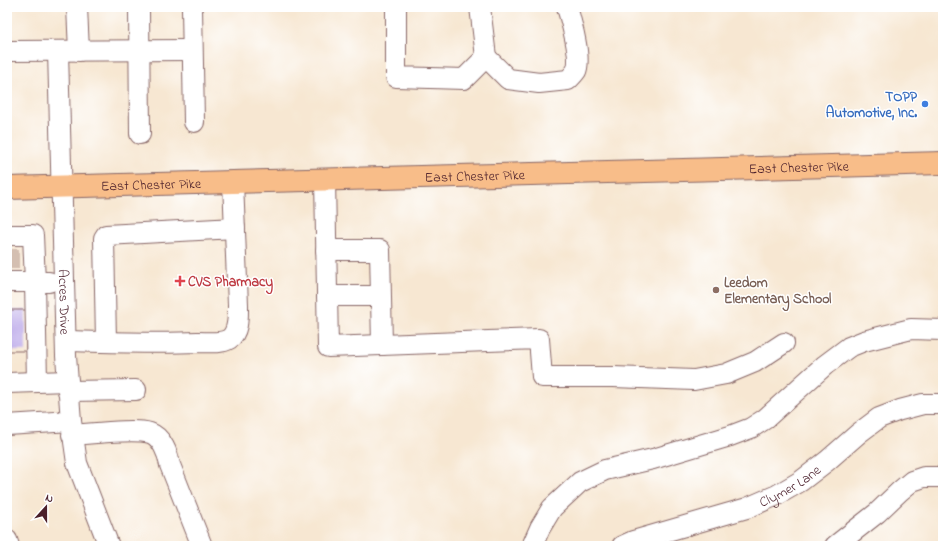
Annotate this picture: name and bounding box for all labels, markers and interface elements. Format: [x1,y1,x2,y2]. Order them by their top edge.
place label: TOPP Automotive, Inc. [826,87,918,124]
marker: TOPP Automotive, Inc. [920,99,930,109]
street label: East Chester Pike [748,156,850,180]
street label: East Chester Pike [424,165,526,189]
street label: East Chester Pike [101,174,202,197]
street label: Acres Drive [52,269,74,336]
place label: CVS Pharmacy [188,272,273,295]
place label: Leedom Elementary School [724,273,832,312]
marker: CVS Pharmacy [175,276,185,286]
marker: Leedom Elementary School [711,285,721,295]
street label: Clymer Lane [756,460,826,514]
north arrow [26,487,66,527]
text: N [43,490,56,507]

